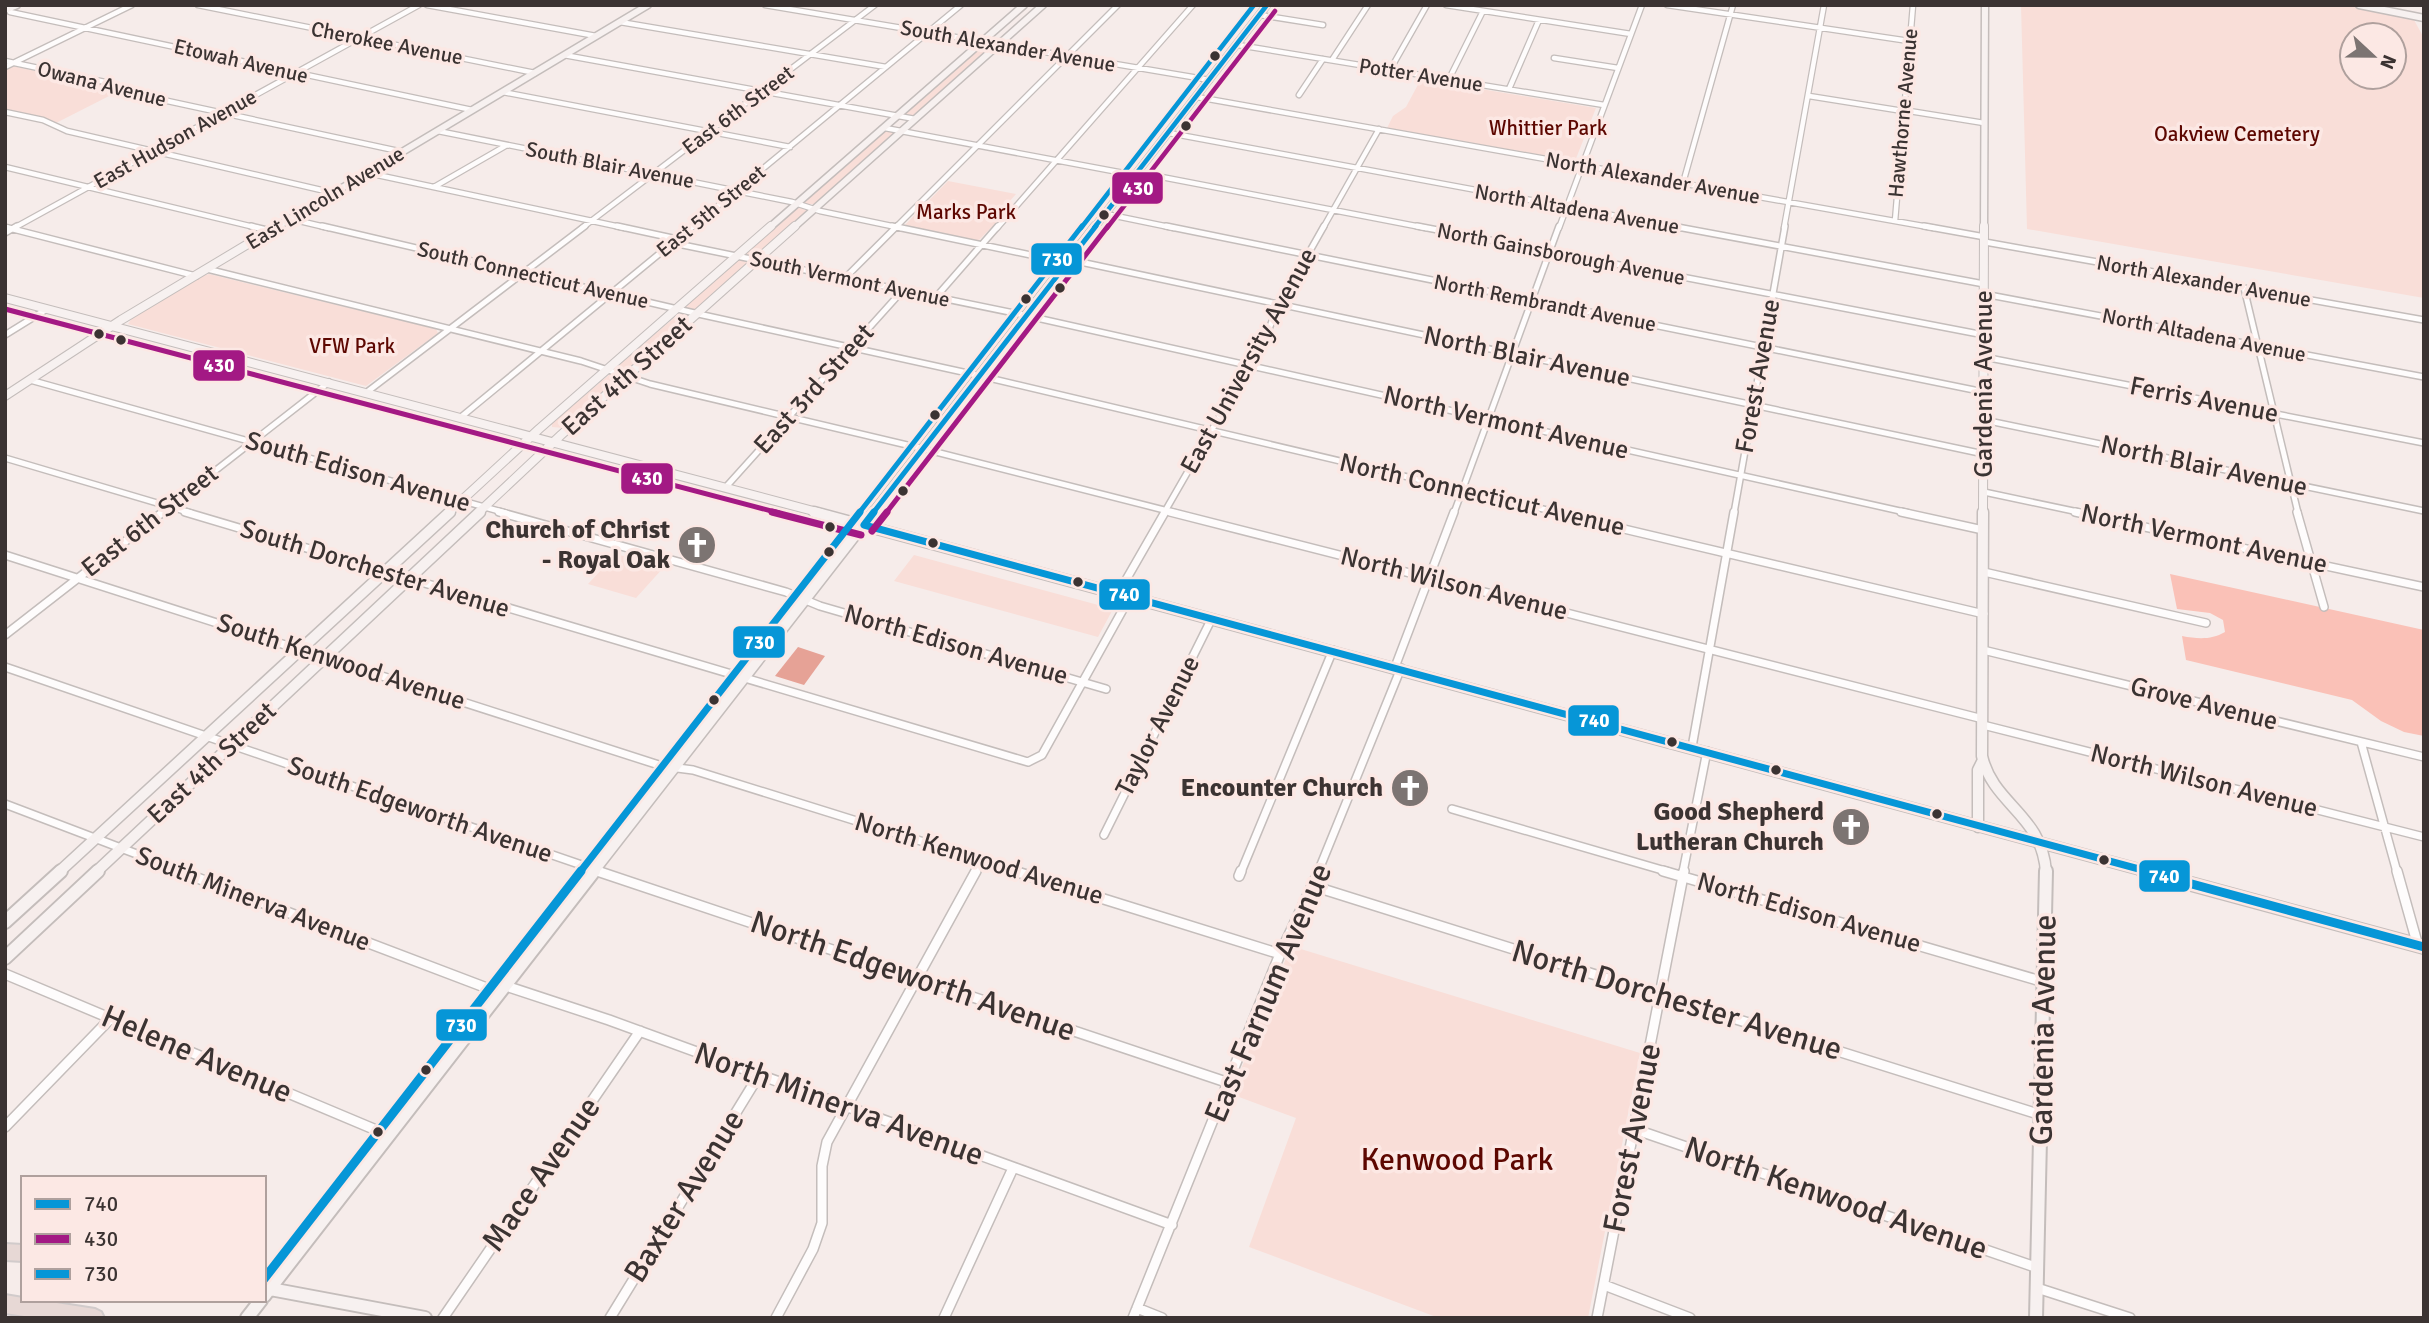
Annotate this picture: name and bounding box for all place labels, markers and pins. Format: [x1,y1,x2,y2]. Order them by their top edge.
unlabelled marker [1208,49,1222,63]
unlabelled marker [1179,119,1193,133]
unlabelled marker [1097,208,1111,222]
unlabelled marker [1053,281,1067,295]
unlabelled marker [1019,292,1033,306]
unlabelled marker [92,327,106,341]
unlabelled marker [114,333,128,347]
unlabelled marker [928,408,942,422]
unlabelled marker [896,484,910,498]
place label: Church of Christ - Royal Oak [485,514,670,576]
unlabelled marker [823,520,837,534]
church icon: Church of Christ - Royal Oak [676,524,718,566]
unlabelled marker [926,536,940,550]
unlabelled marker [822,545,836,559]
unlabelled marker [1071,575,1085,589]
unlabelled marker [707,693,721,707]
unlabelled marker [1665,735,1679,749]
unlabelled marker [1769,763,1783,777]
church icon: Encounter Church [1389,767,1431,809]
place label: Encounter Church [1181,772,1383,804]
place label: Good Shepherd Lutheran Church [1636,796,1824,858]
church icon: Good Shepherd Lutheran Church [1830,806,1872,848]
unlabelled marker [1930,807,1944,821]
unlabelled marker [2097,853,2111,867]
unlabelled marker [419,1063,433,1077]
unlabelled marker [371,1125,385,1139]

